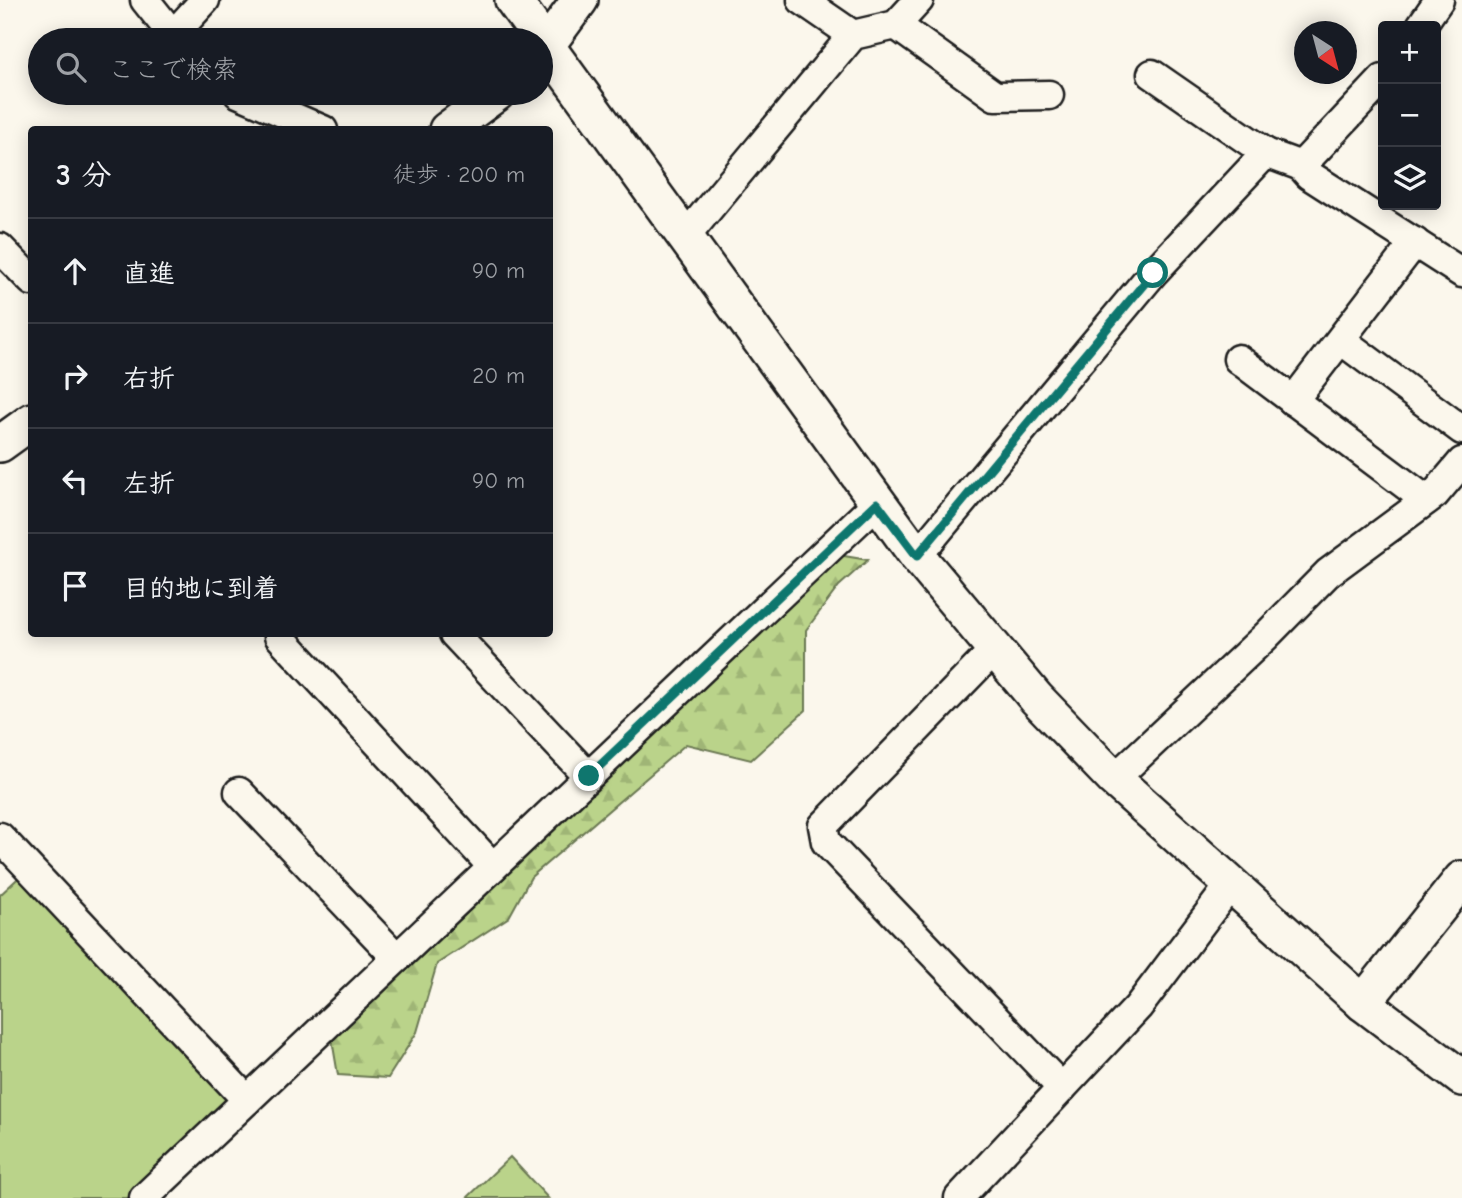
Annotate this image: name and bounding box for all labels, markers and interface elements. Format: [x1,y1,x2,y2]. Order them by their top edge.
north arrow [1294,21,1357,84]
map controls [1378,21,1441,210]
button: + [1378,21,1441,84]
search box [28,28,553,105]
icon: search [52,48,90,86]
text: ここで検索 [108,55,238,85]
button: − [1378,84,1441,147]
button: layers [1378,147,1441,210]
text: 3 分 [56,158,111,193]
text: 徒歩 · 200 m [393,161,525,188]
icon: ahead [56,252,94,290]
text: 90 m [472,257,525,284]
route start [1137,257,1168,288]
text: 直進 [123,259,175,289]
icon: right [56,357,94,395]
text: 20 m [472,362,525,389]
text: 右折 [123,364,175,394]
icon: left [56,462,94,500]
text: 90 m [472,467,525,494]
text: 左折 [123,469,175,499]
icon: arrive [56,567,94,605]
text: 目的地に到着 [123,574,279,604]
route end [573,760,604,791]

